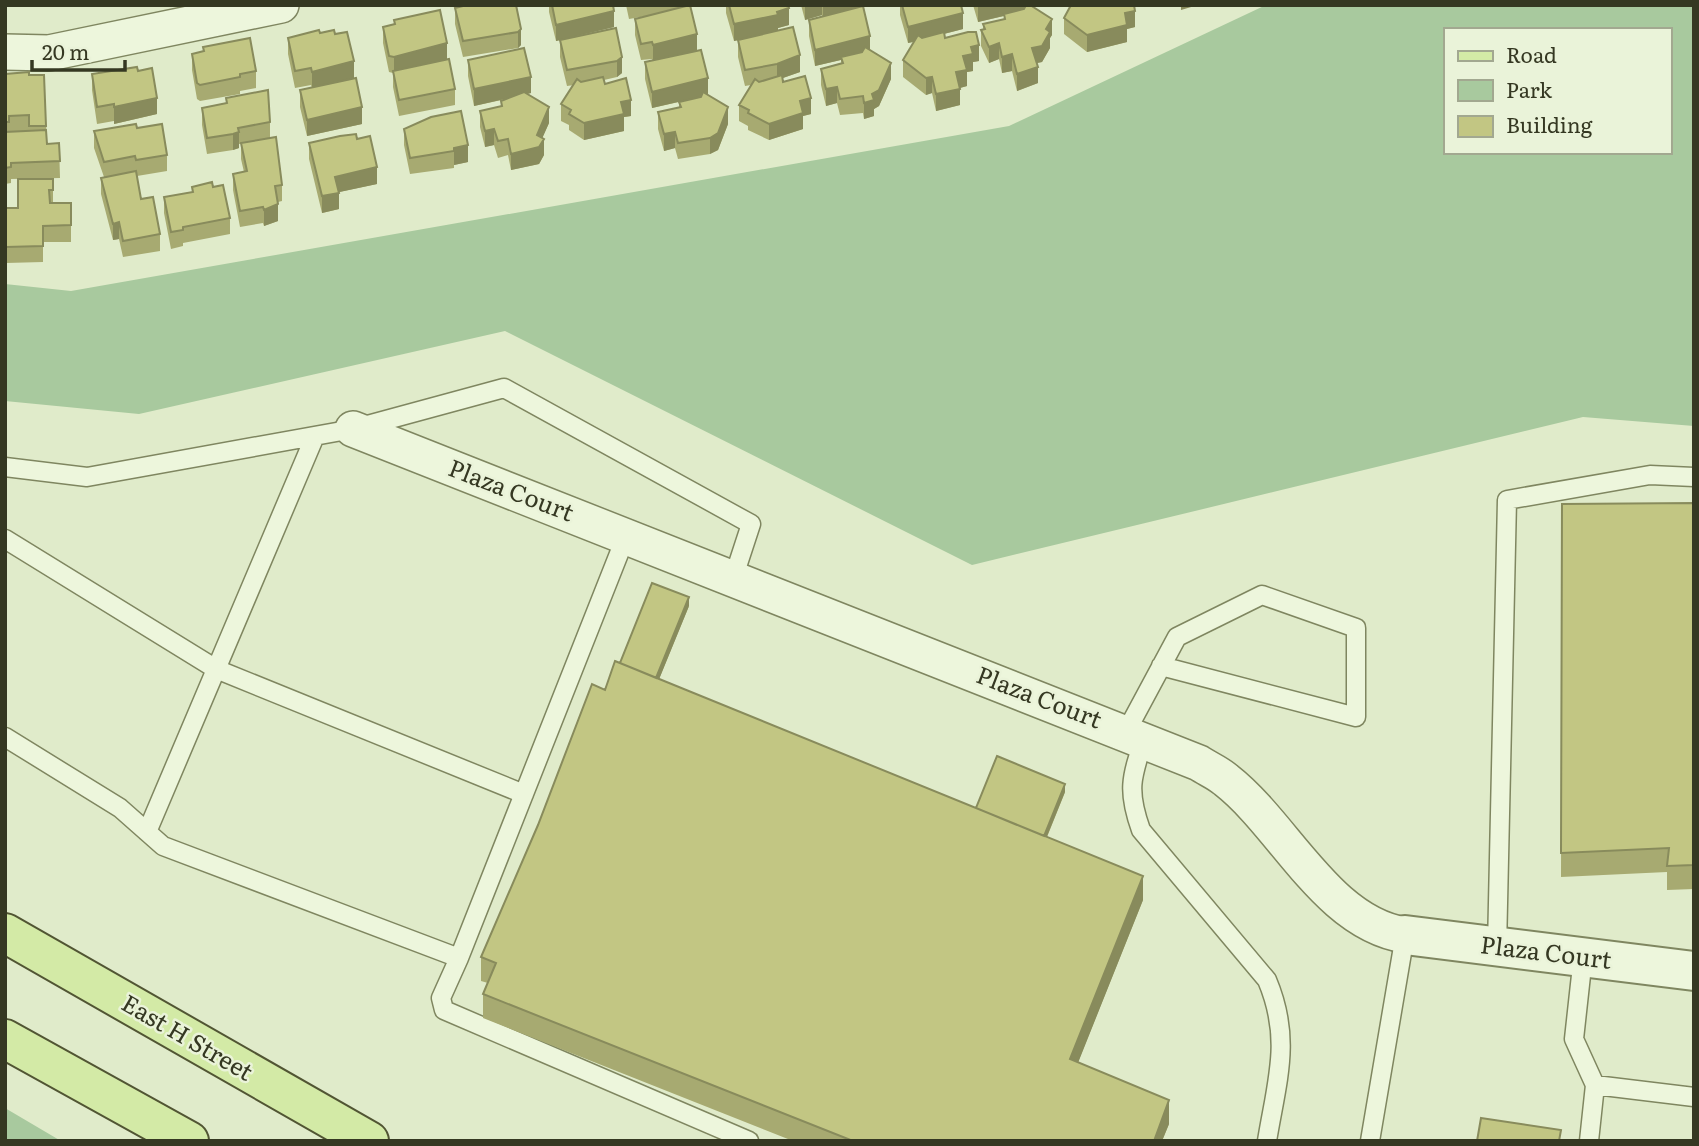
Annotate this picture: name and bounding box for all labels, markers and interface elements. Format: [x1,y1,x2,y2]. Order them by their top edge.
scale bar [32,28,124,72]
legend [1444,28,1671,154]
text: 20 m [42,35,89,66]
text: Road [1506,38,1557,69]
text: Park [1506,73,1552,104]
text: Building [1506,108,1593,139]
street label: Plaza Court [444,449,580,529]
street label: Plaza Court [972,656,1108,736]
street label: Plaza Court [1479,925,1614,976]
street label: East H Street [116,984,261,1088]

